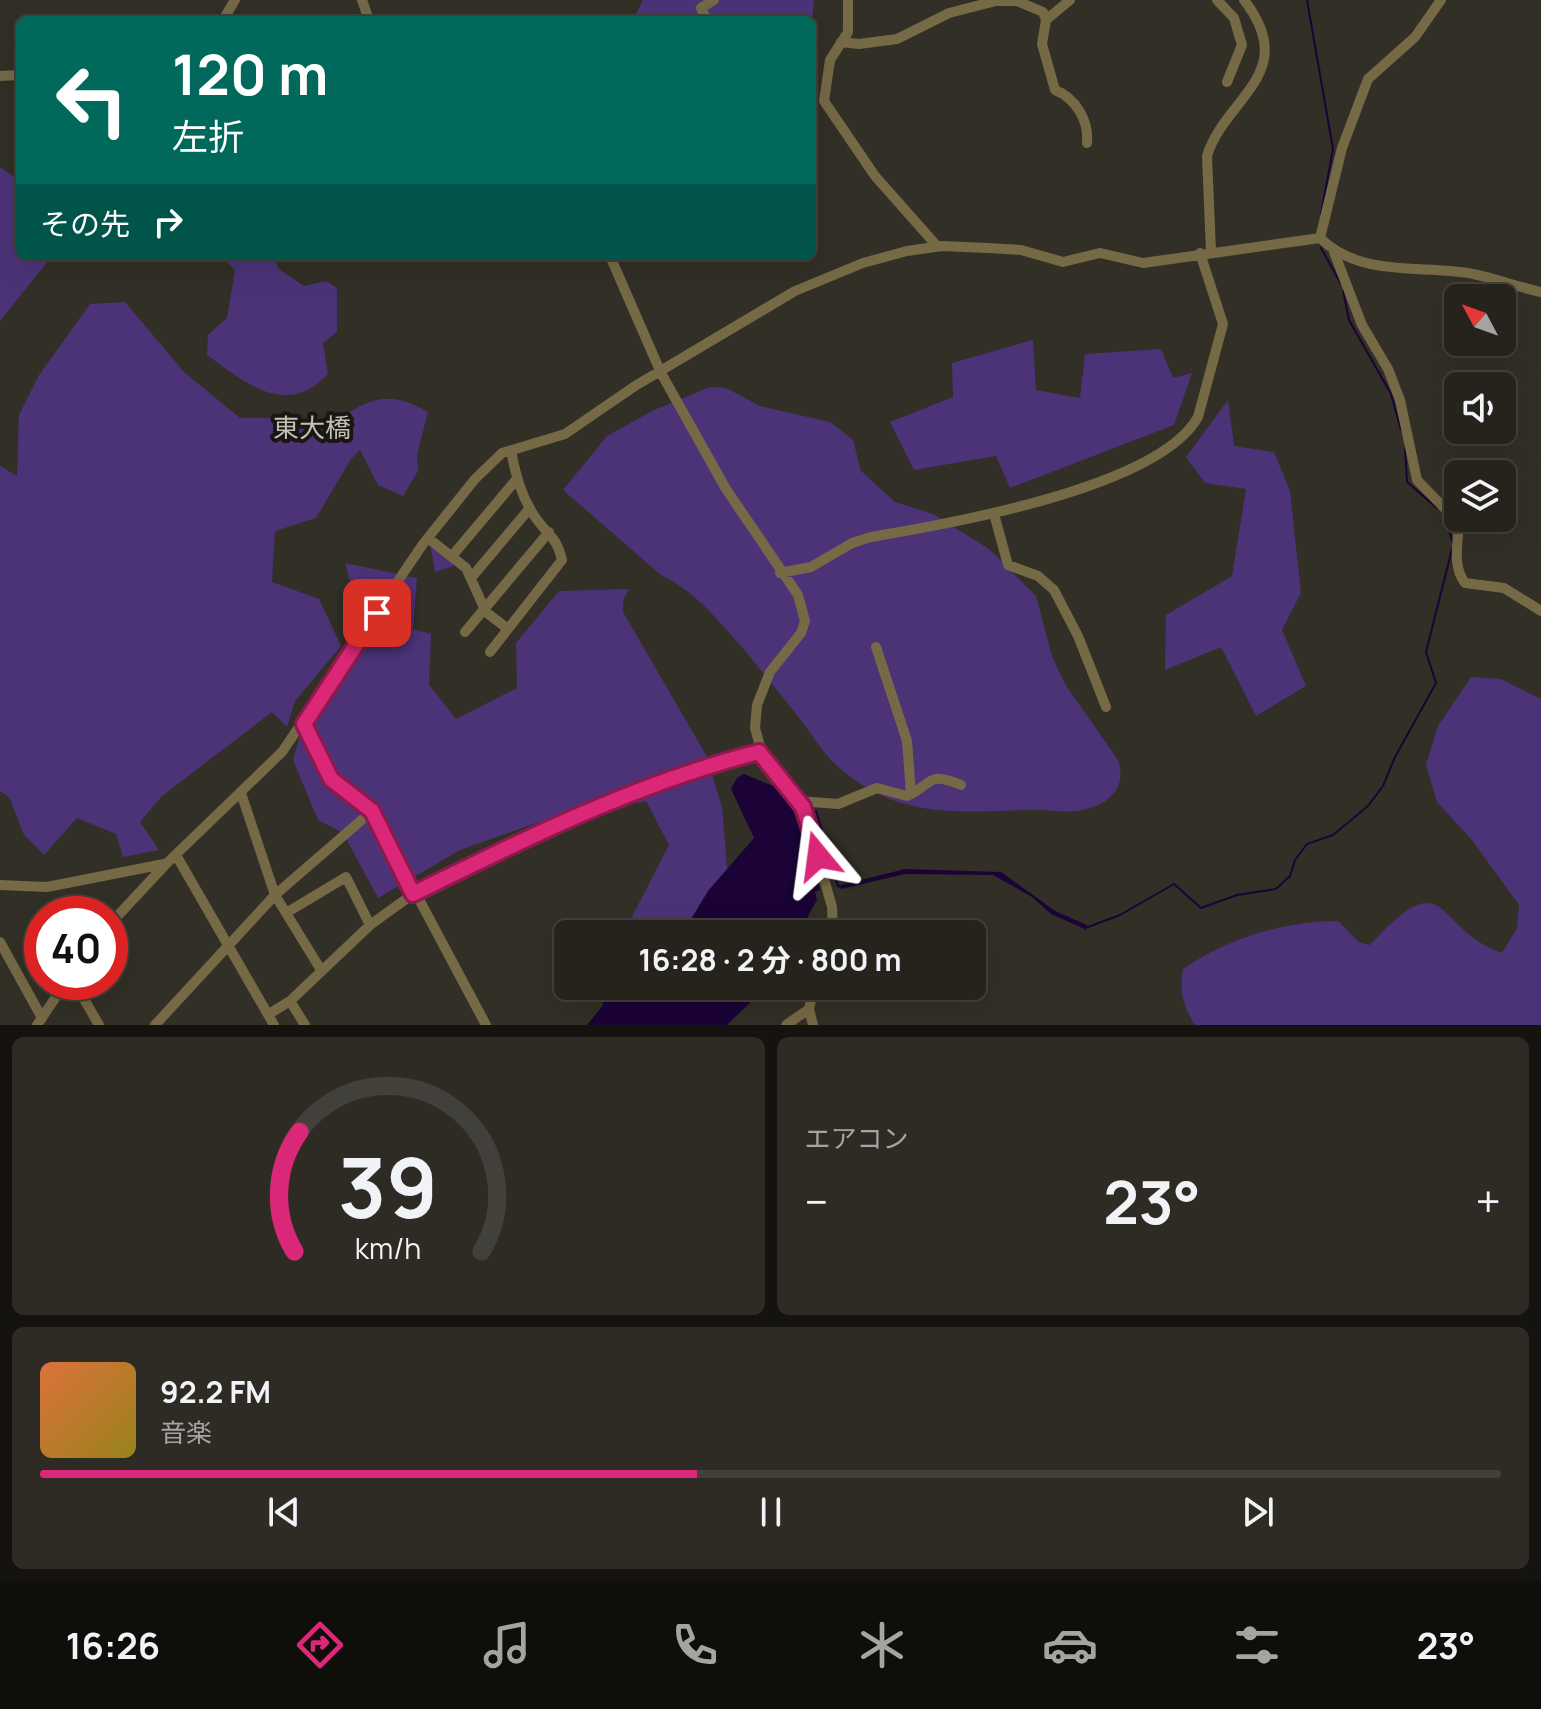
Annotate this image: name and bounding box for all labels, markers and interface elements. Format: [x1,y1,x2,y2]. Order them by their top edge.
text: 120 m [172,35,328,112]
icon: left [40,48,144,152]
text: 左折 [172,112,244,161]
icon: right [146,200,190,244]
text: その先 [40,203,130,244]
north arrow [1444,284,1516,356]
map controls [1444,284,1516,532]
button: sound [1444,372,1516,444]
district label: 東大橋 [273,409,351,445]
button: layers [1444,460,1516,532]
pin [343,579,411,647]
icon: arrive [355,591,399,635]
position arrow [776,814,860,898]
speed limit sign: 40 [24,896,128,1000]
text: 16:28 · 2 分 · 800 m [639,939,901,980]
text: エアコン [805,1120,909,1156]
text: 39 [338,1129,438,1243]
text: 23° [1103,1160,1201,1242]
text: − [805,1171,828,1231]
text: + [1476,1171,1501,1231]
text: km/h [355,1229,421,1268]
text: 92.2 FM [160,1371,271,1412]
text: 音楽 [160,1414,212,1450]
icon: previous [262,1490,306,1534]
icon: pause [749,1490,793,1534]
icon: next [1236,1490,1280,1534]
icon: directions [292,1617,348,1673]
icon: music [479,1617,535,1673]
icon: phone [667,1617,723,1673]
icon: climate [854,1617,910,1673]
icon: car [1042,1617,1098,1673]
icon: filters [1229,1617,1285,1673]
text: 16:26 [66,1621,160,1670]
text: 23° [1417,1621,1475,1670]

